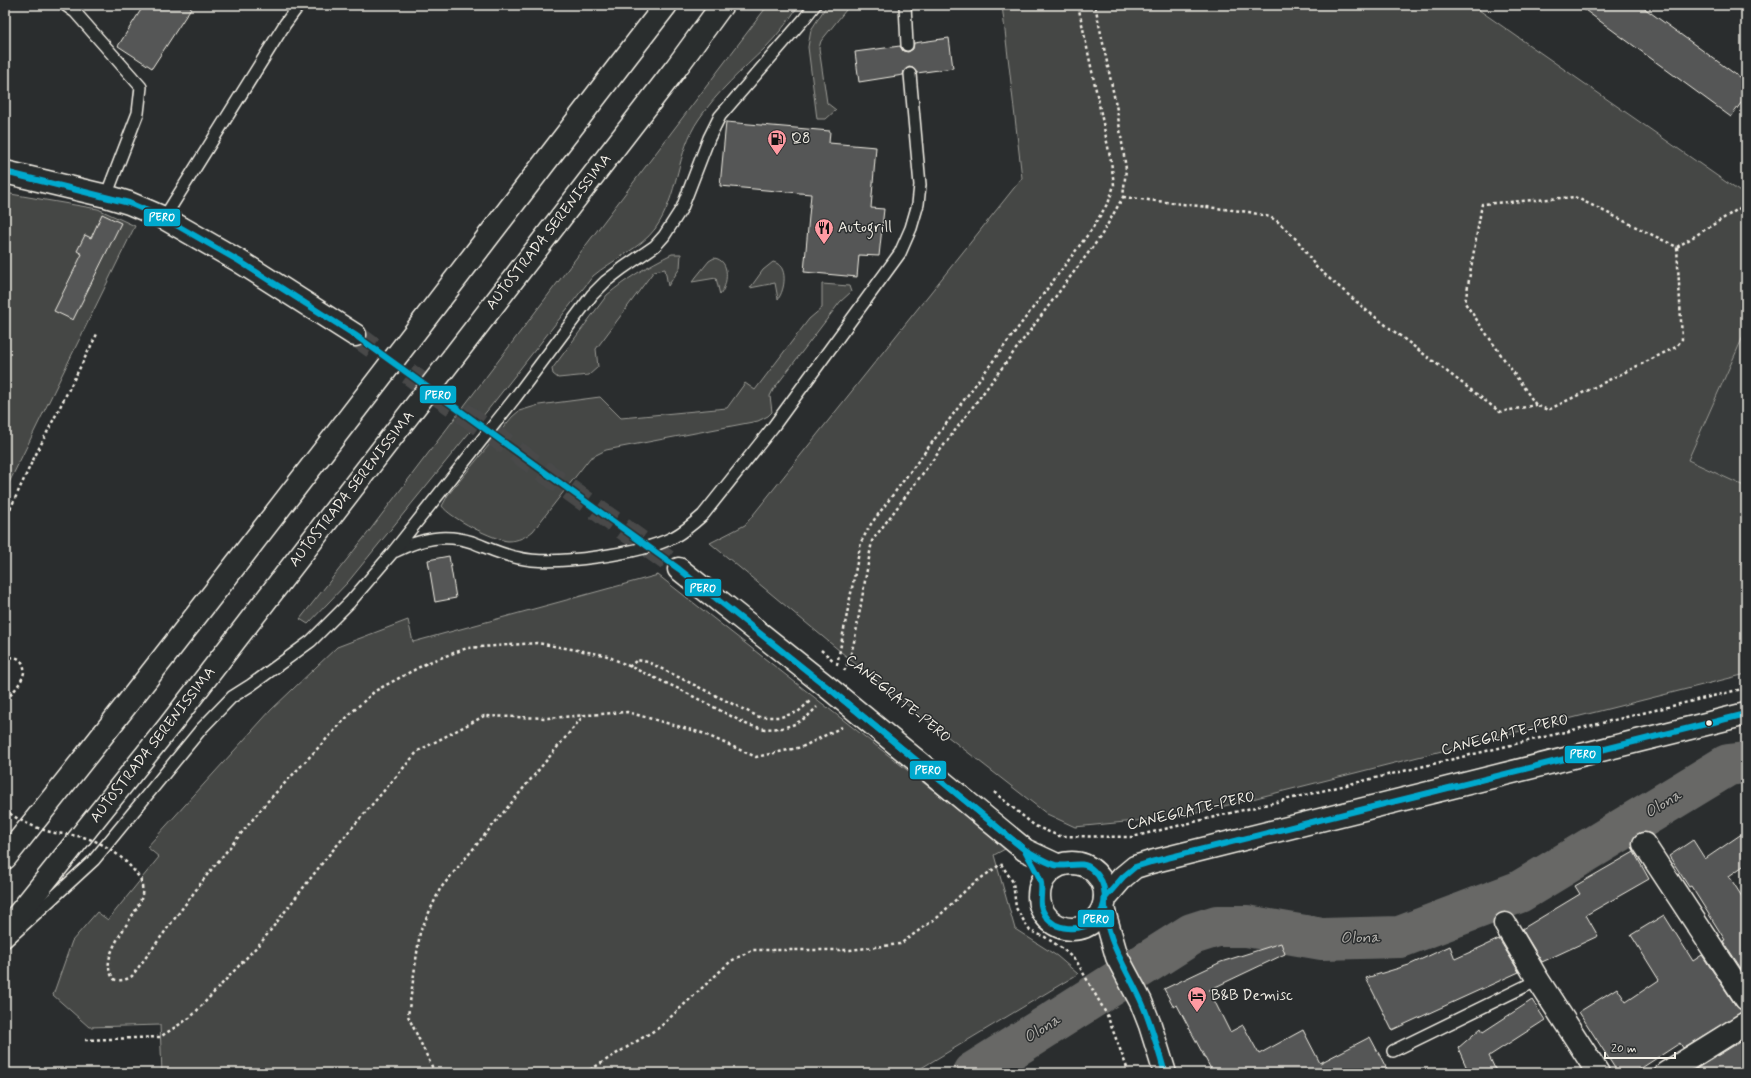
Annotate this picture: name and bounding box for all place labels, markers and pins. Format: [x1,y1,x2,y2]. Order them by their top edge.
fuel station icon: Q8 [766,128,788,156]
place label: Q8 [791,129,811,149]
restaurant icon: Autogrill [813,217,835,245]
place label: Autogrill [838,218,892,239]
unlabelled marker [1704,718,1714,728]
hotel icon: B&B Demisc [1186,985,1208,1013]
place label: B&B Demisc [1211,986,1293,1006]

